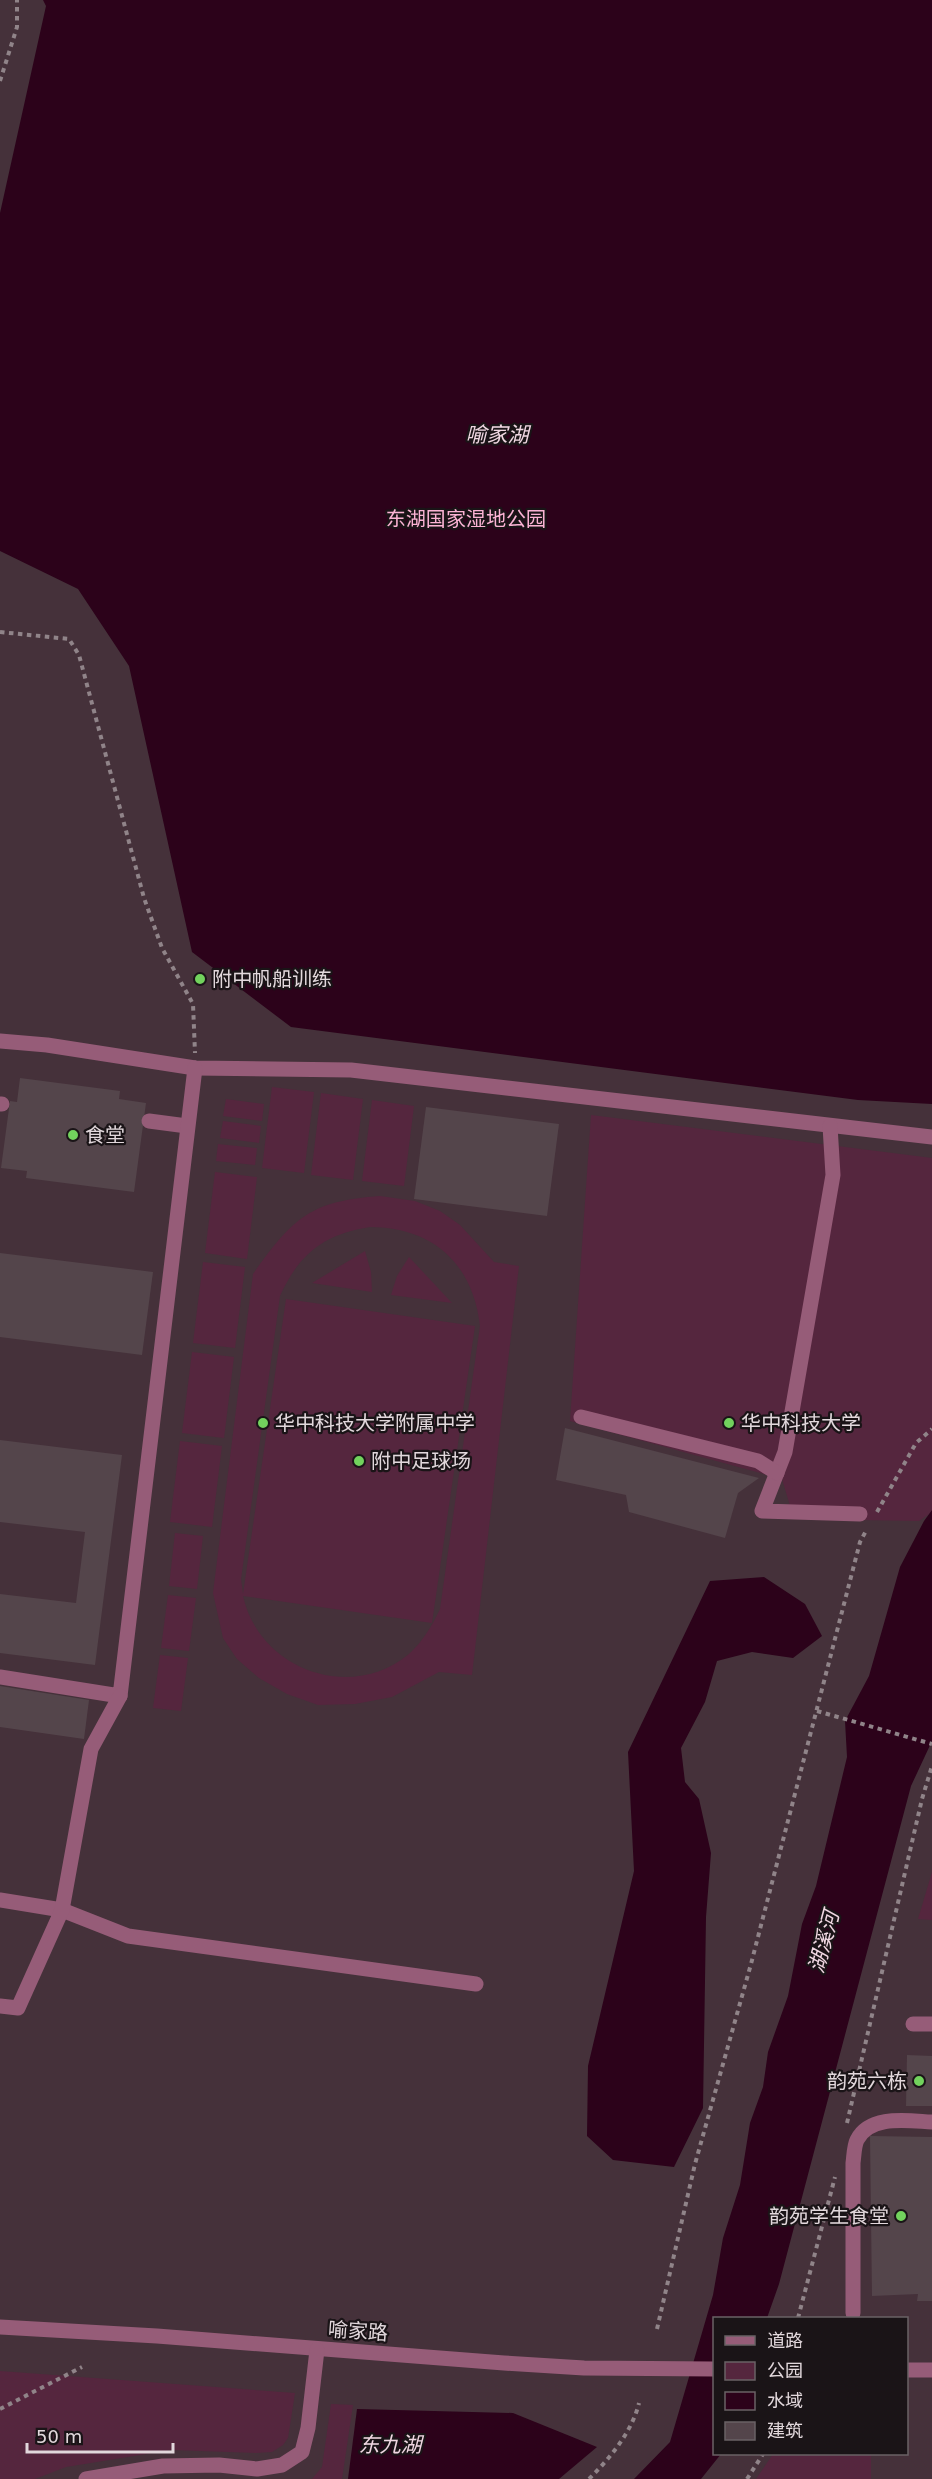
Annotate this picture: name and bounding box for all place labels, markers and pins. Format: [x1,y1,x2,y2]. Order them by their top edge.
place label: 附中帆船训练 [212,967,332,991]
marker: 附中帆船训练 [193,972,207,986]
place label: 食堂 [85,1123,125,1147]
marker: 食堂 [66,1128,80,1142]
place label: 华中科技大学附属中学 [275,1411,475,1435]
place label: 华中科技大学 [741,1411,861,1435]
marker: 华中科技大学附属中学 [256,1416,270,1430]
marker: 华中科技大学 [722,1416,736,1430]
place label: 附中足球场 [371,1449,471,1473]
marker: 附中足球场 [352,1454,366,1468]
place label: 韵苑六栋 [827,2069,907,2093]
marker: 韵苑六栋 [912,2074,926,2088]
place label: 韵苑学生食堂 [769,2204,889,2228]
marker: 韵苑学生食堂 [894,2209,908,2223]

